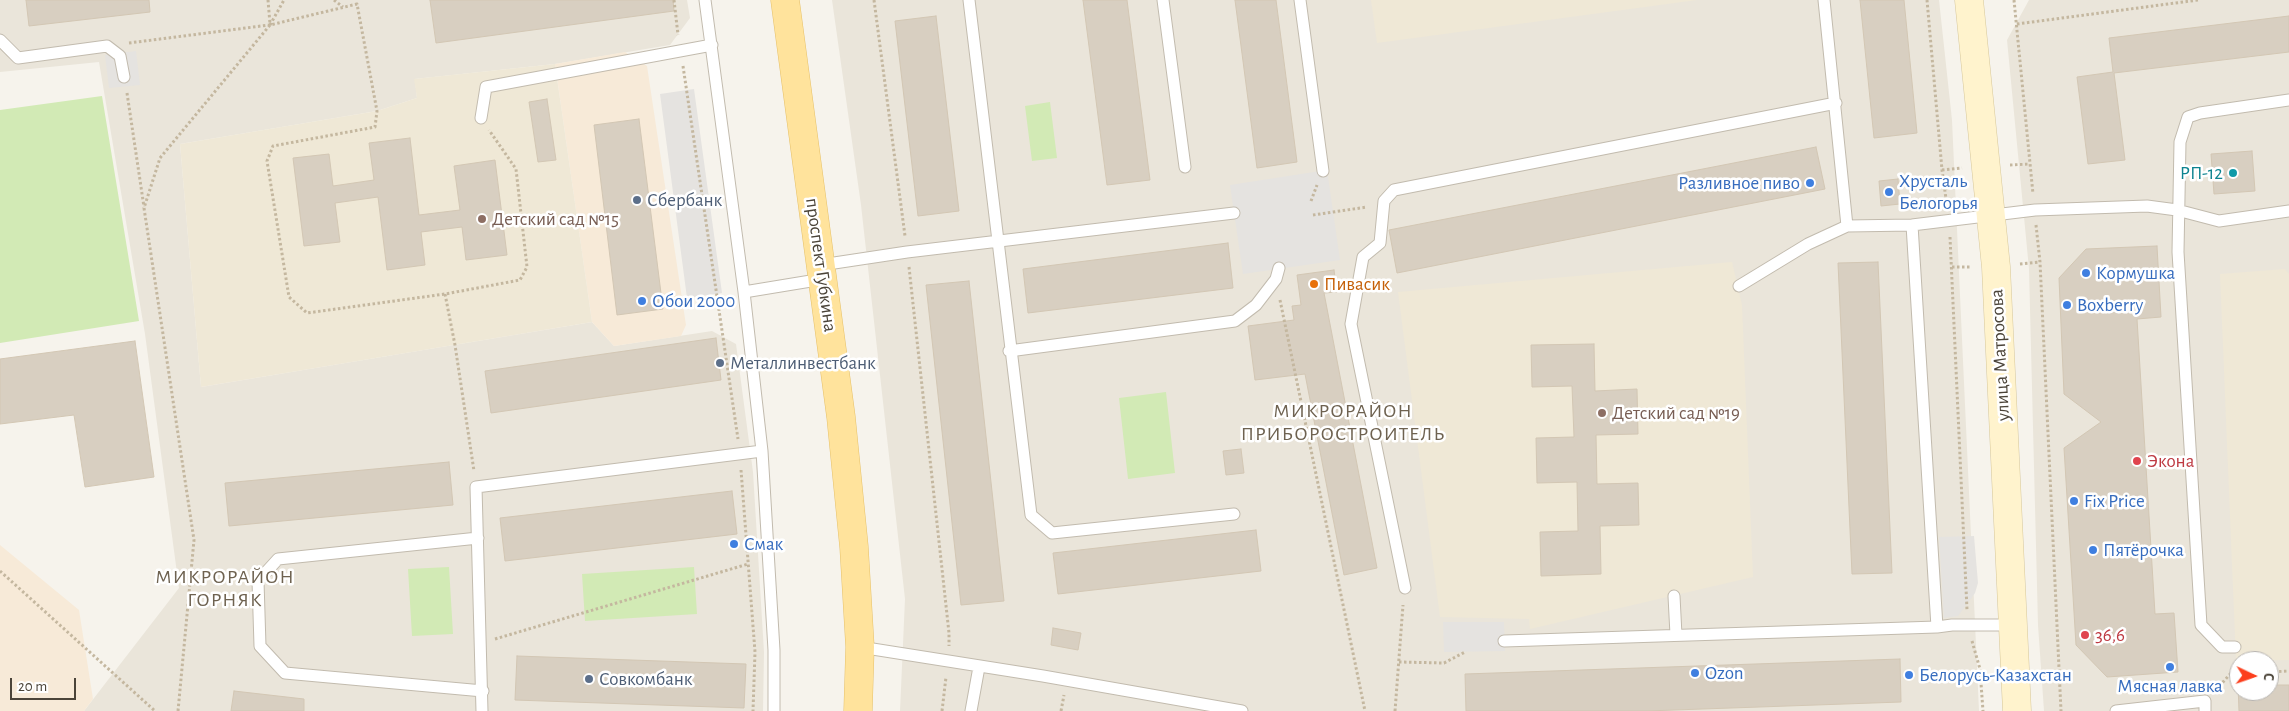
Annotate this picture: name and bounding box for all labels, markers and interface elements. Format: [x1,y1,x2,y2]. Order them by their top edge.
place label: РП-12 [2180,162,2223,184]
marker: РП-12 [2227,167,2239,179]
place label: Хрусталь Белогорья [1899,170,1978,214]
place label: Разливное пиво [1678,172,1800,194]
marker: Разливное пиво [1804,177,1816,189]
marker: Хрусталь Белогорья [1883,186,1895,198]
place label: Сбербанк [647,189,722,211]
marker: Сбербанк [631,194,643,206]
street label: проспект Губкина [800,196,842,334]
place label: Детский сад №15 [492,208,619,230]
marker: Детский сад №15 [476,213,488,225]
place label: Кормушка [2096,262,2175,284]
marker: Кормушка [2080,267,2092,279]
place label: Пивасик [1324,273,1390,295]
marker: Пивасик [1308,278,1320,290]
street label: улица Матросова [1985,288,2015,422]
place label: Обои 2000 [652,290,735,312]
place label: Boxberry [2077,294,2143,316]
marker: Обои 2000 [636,295,648,307]
marker: Boxberry [2061,299,2073,311]
place label: Металлинвестбанк [730,352,876,374]
marker: Металлинвестбанк [714,357,726,369]
district label: МИКРОРАЙОН ПРИБОРОСТРОИТЕЛЬ [1239,399,1447,446]
place label: Детский сад №19 [1612,402,1740,424]
marker: Детский сад №19 [1596,407,1608,419]
place label: Экона [2147,450,2194,472]
marker: Экона [2131,455,2143,467]
place label: Fix Price [2084,490,2145,512]
marker: Fix Price [2068,495,2080,507]
place label: Смак [744,533,783,555]
marker: Смак [728,538,740,550]
place label: Пятёрочка [2103,539,2184,561]
marker: Пятёрочка [2087,544,2099,556]
district label: МИКРОРАЙОН ГОРНЯК [154,565,296,612]
place label: 36,6 [2095,624,2125,646]
marker: 36,6 [2079,629,2091,641]
north arrow [2229,651,2279,701]
marker: Мясная лавка [2164,661,2176,673]
place label: Ozon [1705,662,1744,684]
place label: Белорусь-Казахстан [1919,664,2072,686]
marker: Ozon [1689,667,1701,679]
scale bar [12,668,79,700]
place label: Совкомбанк [599,668,692,690]
marker: Белорусь-Казахстан [1903,669,1915,681]
text: С [2261,672,2275,681]
marker: Совкомбанк [583,673,595,685]
place label: Мясная лавка [2117,675,2223,697]
text: 20 m [18,679,47,694]

